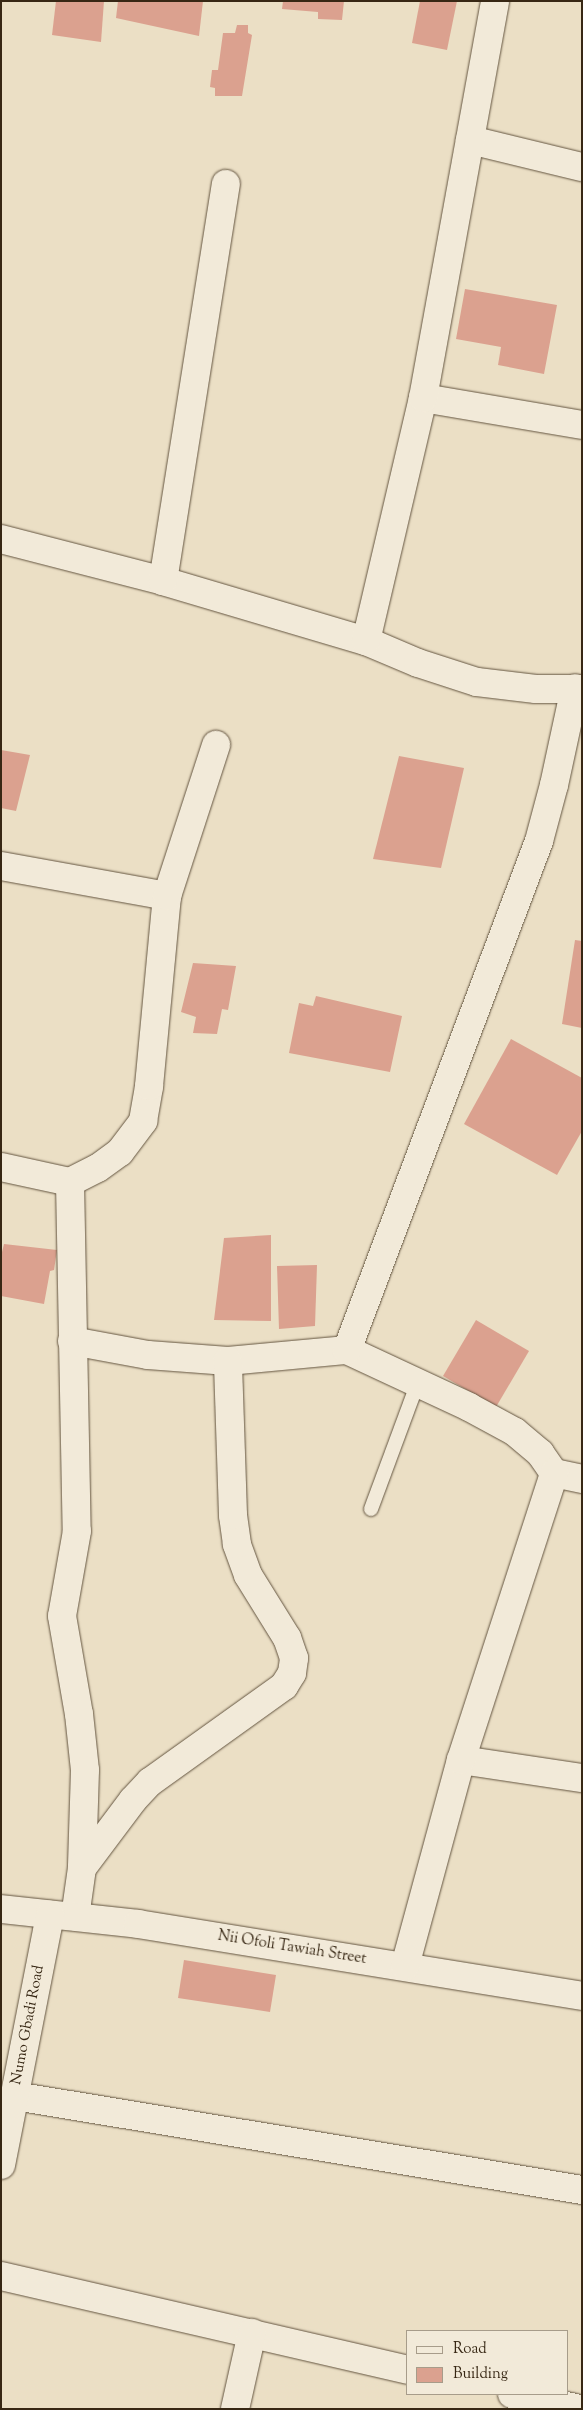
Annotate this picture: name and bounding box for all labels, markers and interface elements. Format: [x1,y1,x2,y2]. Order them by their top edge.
street label: Nii Ofoli Tawiah Street [216,1927,368,1969]
street label: Numo Gbadi Road [8,1964,48,2086]
legend [406,2330,568,2395]
text: Road [453,2339,487,2360]
text: Building [453,2364,508,2385]

